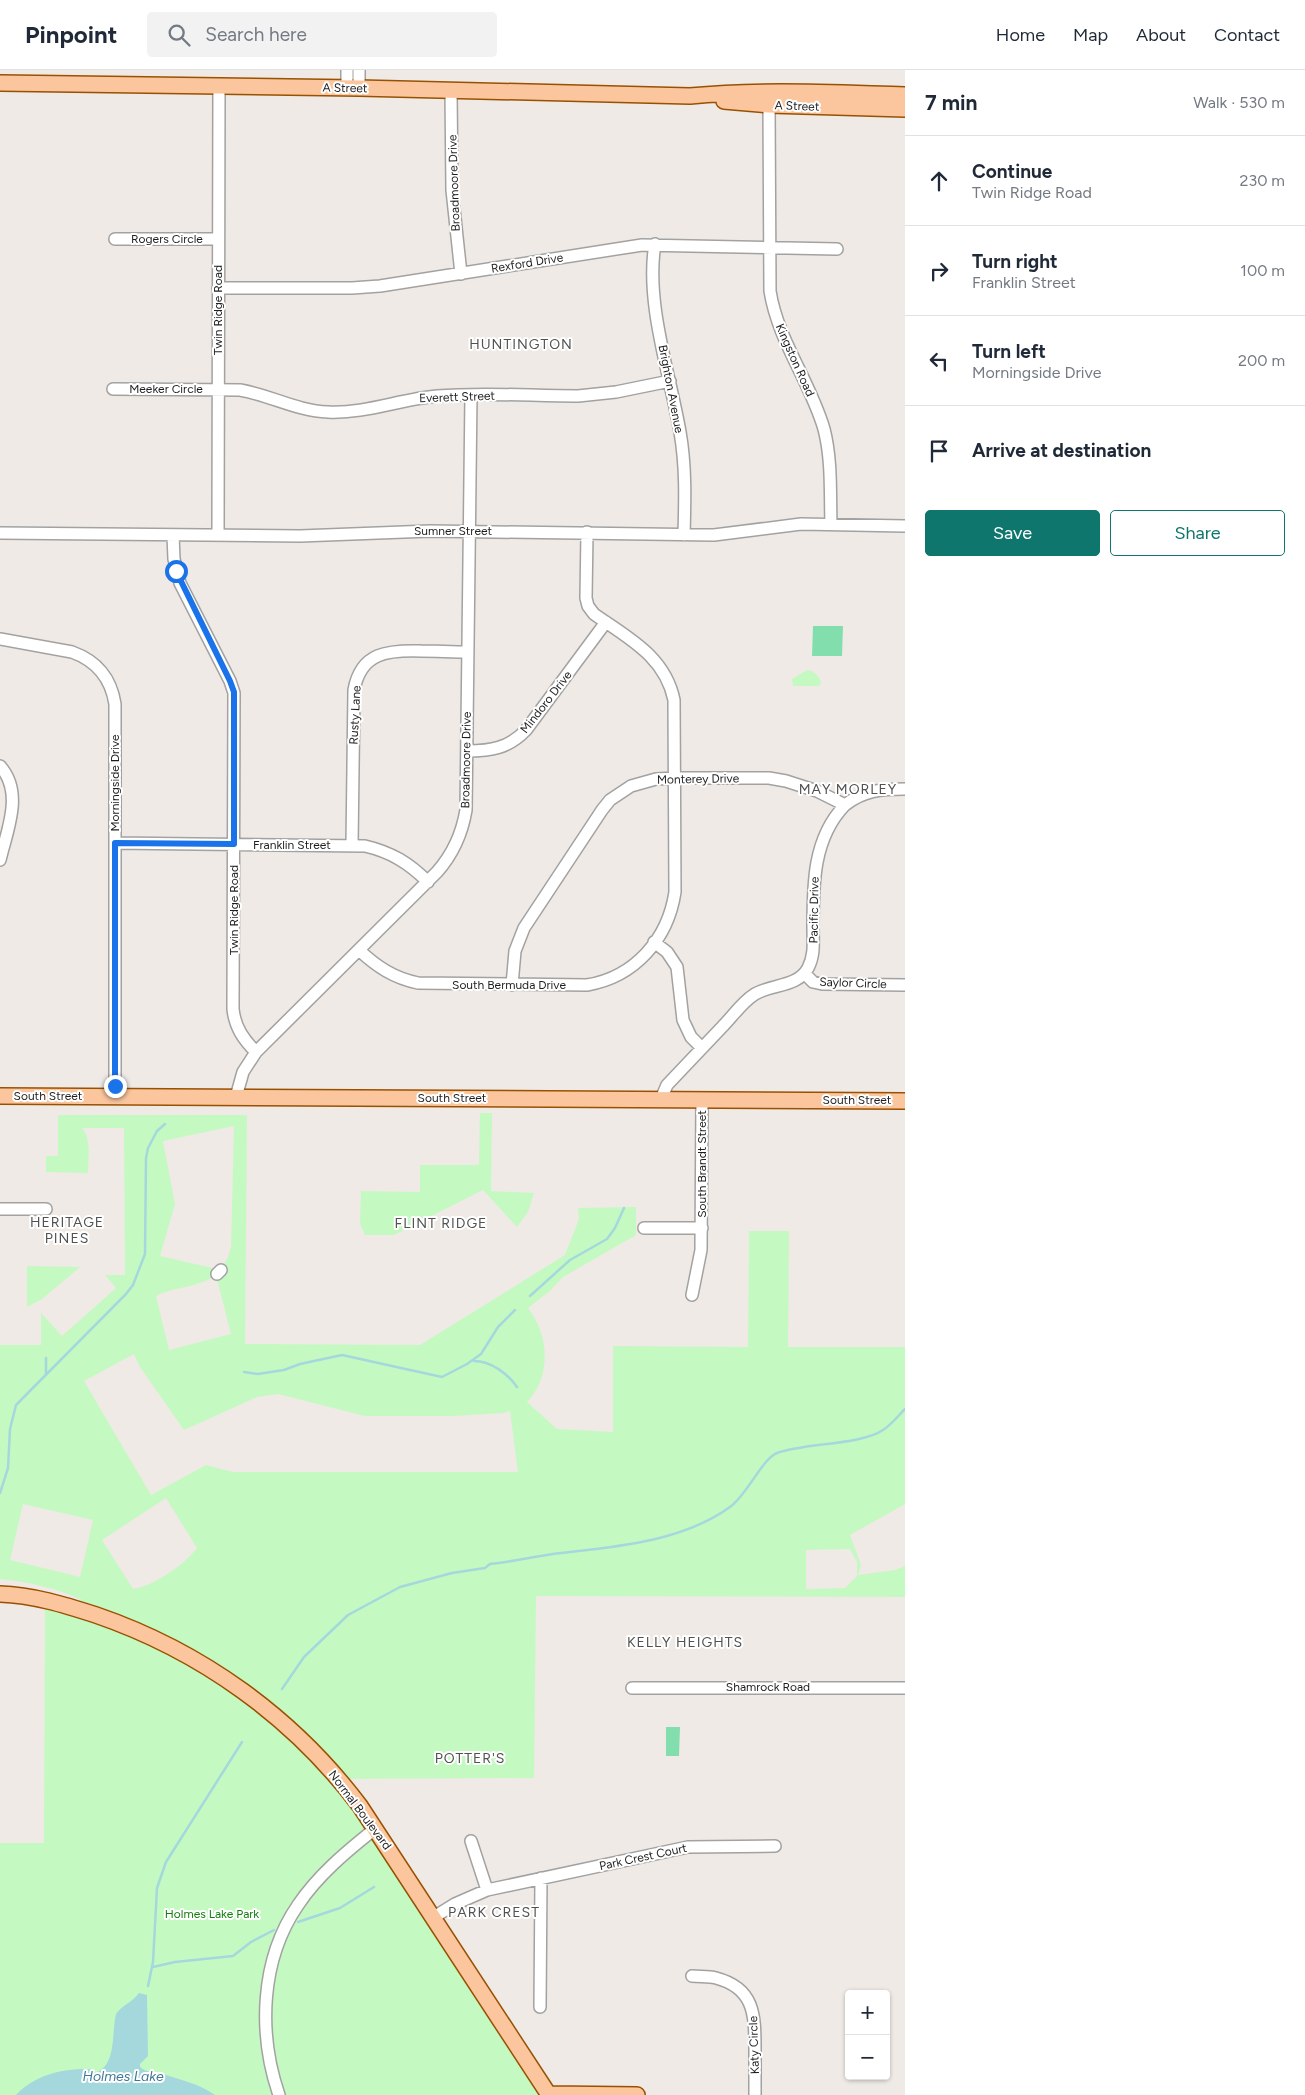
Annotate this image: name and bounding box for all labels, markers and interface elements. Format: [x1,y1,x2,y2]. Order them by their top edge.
search box [147,12,497,57]
text: Pinpoint [25,20,117,49]
icon: search [165,21,193,49]
text: Search here [205,23,307,46]
text: Home [996,24,1045,46]
text: Map [1073,24,1108,46]
text: About [1136,24,1186,46]
text: Contact [1214,24,1280,46]
street label: A Street [323,81,368,95]
text: 7 min [925,90,977,115]
text: Walk · 530 m [1193,93,1285,112]
street label: A Street [774,98,820,114]
street label: Broadmoore Drive [445,134,463,232]
text: Continue [972,160,1052,183]
icon: ahead [925,167,953,195]
text: 230 m [1240,171,1285,190]
text: Twin Ridge Road [972,183,1092,202]
street label: Rogers Circle [131,232,203,246]
street label: Rexford Drive [490,250,565,276]
text: Turn right [972,250,1058,273]
icon: right [925,257,953,285]
text: 100 m [1240,261,1285,280]
street label: Twin Ridge Road [211,265,225,355]
text: Franklin Street [972,273,1076,292]
street label: Kingston Road [773,321,817,399]
district label: HUNTINGTON [469,336,573,353]
text: Turn left [972,340,1046,363]
street label: Brighton Avenue [656,344,687,435]
icon: left [925,347,953,375]
text: 200 m [1238,351,1285,370]
text: Morningside Drive [972,363,1101,382]
street label: Meeker Circle [129,382,203,396]
street label: Everett Street [419,389,496,405]
icon: arrive [925,437,953,465]
text: Arrive at destination [972,439,1151,462]
button: Save [925,510,1100,556]
button: Share [1110,510,1285,556]
street label: Sumner Street [414,524,493,538]
route start [165,560,188,583]
street label: Mindoro Drive [517,668,575,736]
street label: Rusty Lane [346,685,364,745]
street label: Broadmoore Drive [458,711,474,809]
street label: Morningside Drive [108,734,122,832]
street label: Monterey Drive [657,771,740,787]
district label: MAY MORLEY [799,781,897,798]
street label: Franklin Street [253,838,331,852]
street label: Twin Ridge Road [227,865,241,955]
street label: Pacific Drive [806,876,822,943]
street label: Saylor Circle [819,975,887,991]
street label: South Bermuda Drive [452,978,566,992]
route end [104,1075,127,1098]
street label: South Street [14,1089,83,1103]
street label: South Street [418,1091,487,1105]
street label: South Street [823,1093,892,1107]
street label: South Brandt Street [695,1110,709,1218]
district label: HERITAGE PINES [30,1214,104,1247]
district label: FLINT RIDGE [395,1215,487,1232]
district label: KELLY HEIGHTS [627,1634,743,1651]
street label: Shamrock Road [726,1680,810,1694]
district label: POTTER'S [435,1750,505,1767]
street label: Normal Boulevard [326,1768,394,1852]
street label: Park Crest Court [598,1841,688,1873]
district label: PARK CREST [448,1904,540,1921]
park label: Holmes Lake Park [165,1907,259,1921]
map controls [845,1990,890,2080]
button: + [845,1990,890,2035]
street label: Katy Circle [746,2015,762,2074]
button: − [845,2035,890,2080]
water label: Holmes Lake [82,2068,164,2085]

